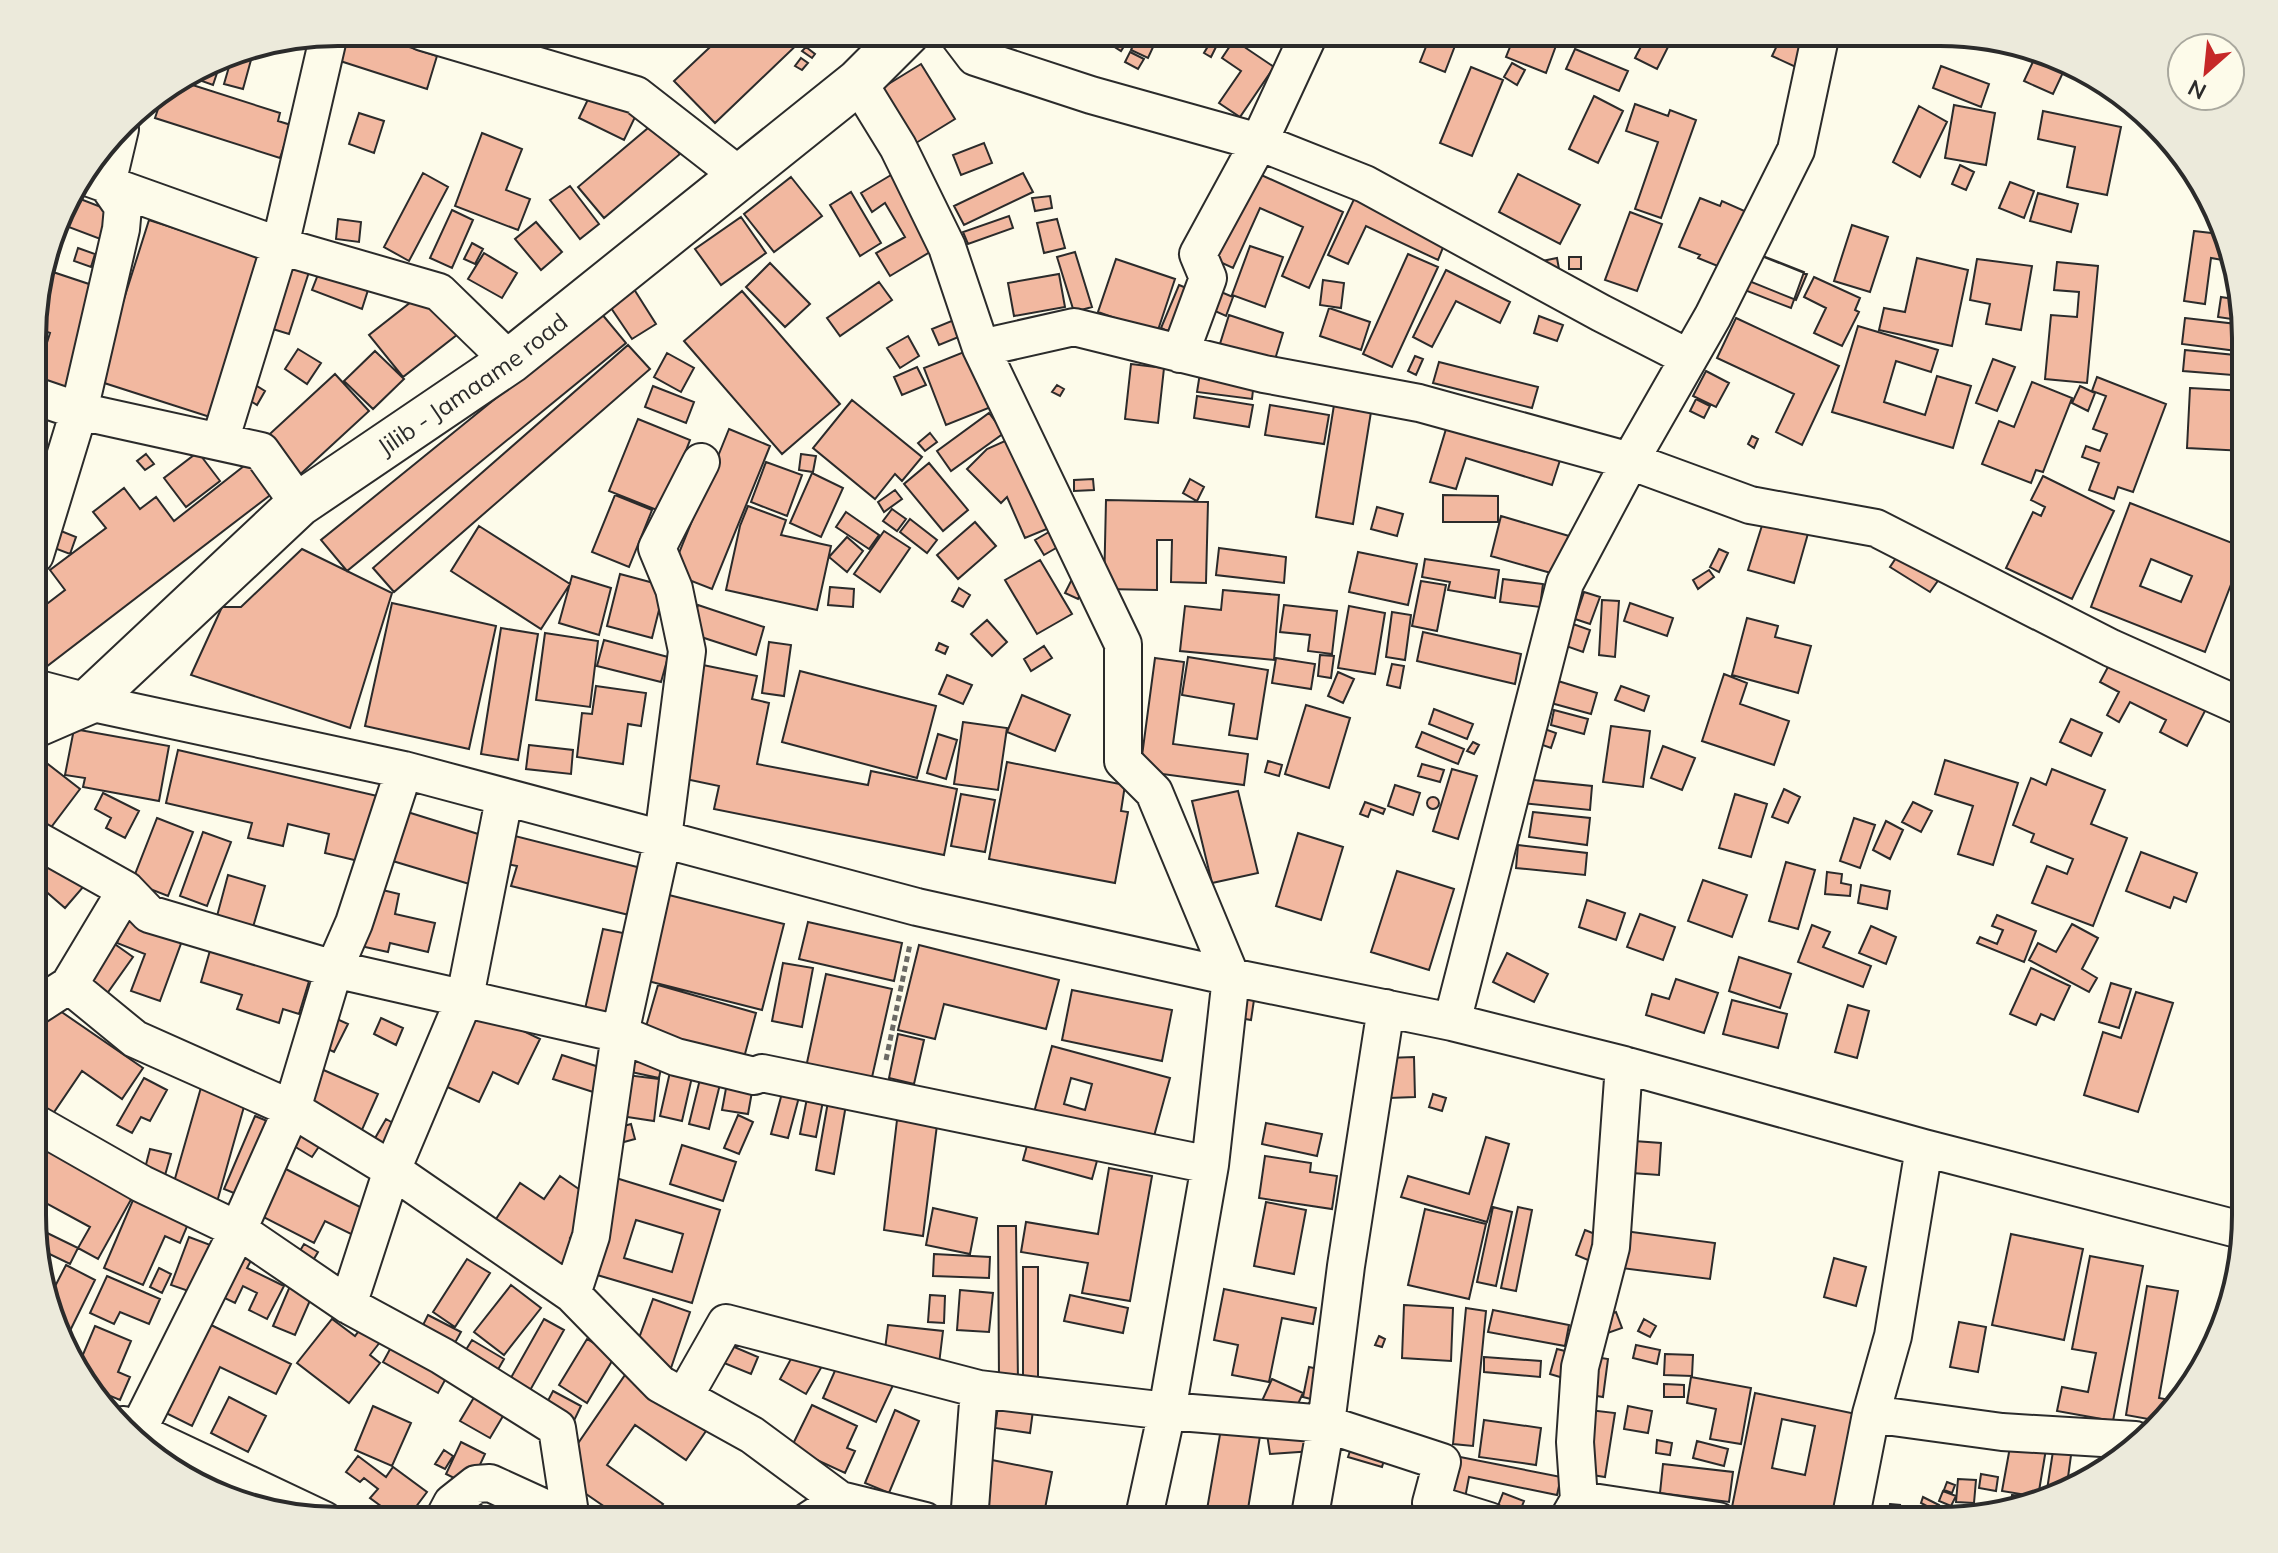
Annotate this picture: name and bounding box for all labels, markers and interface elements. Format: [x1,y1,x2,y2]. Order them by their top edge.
north arrow [2166,32,2246,112]
text: N [2183,74,2211,106]
street label: Jilib - Jamaame road [372,306,573,462]

